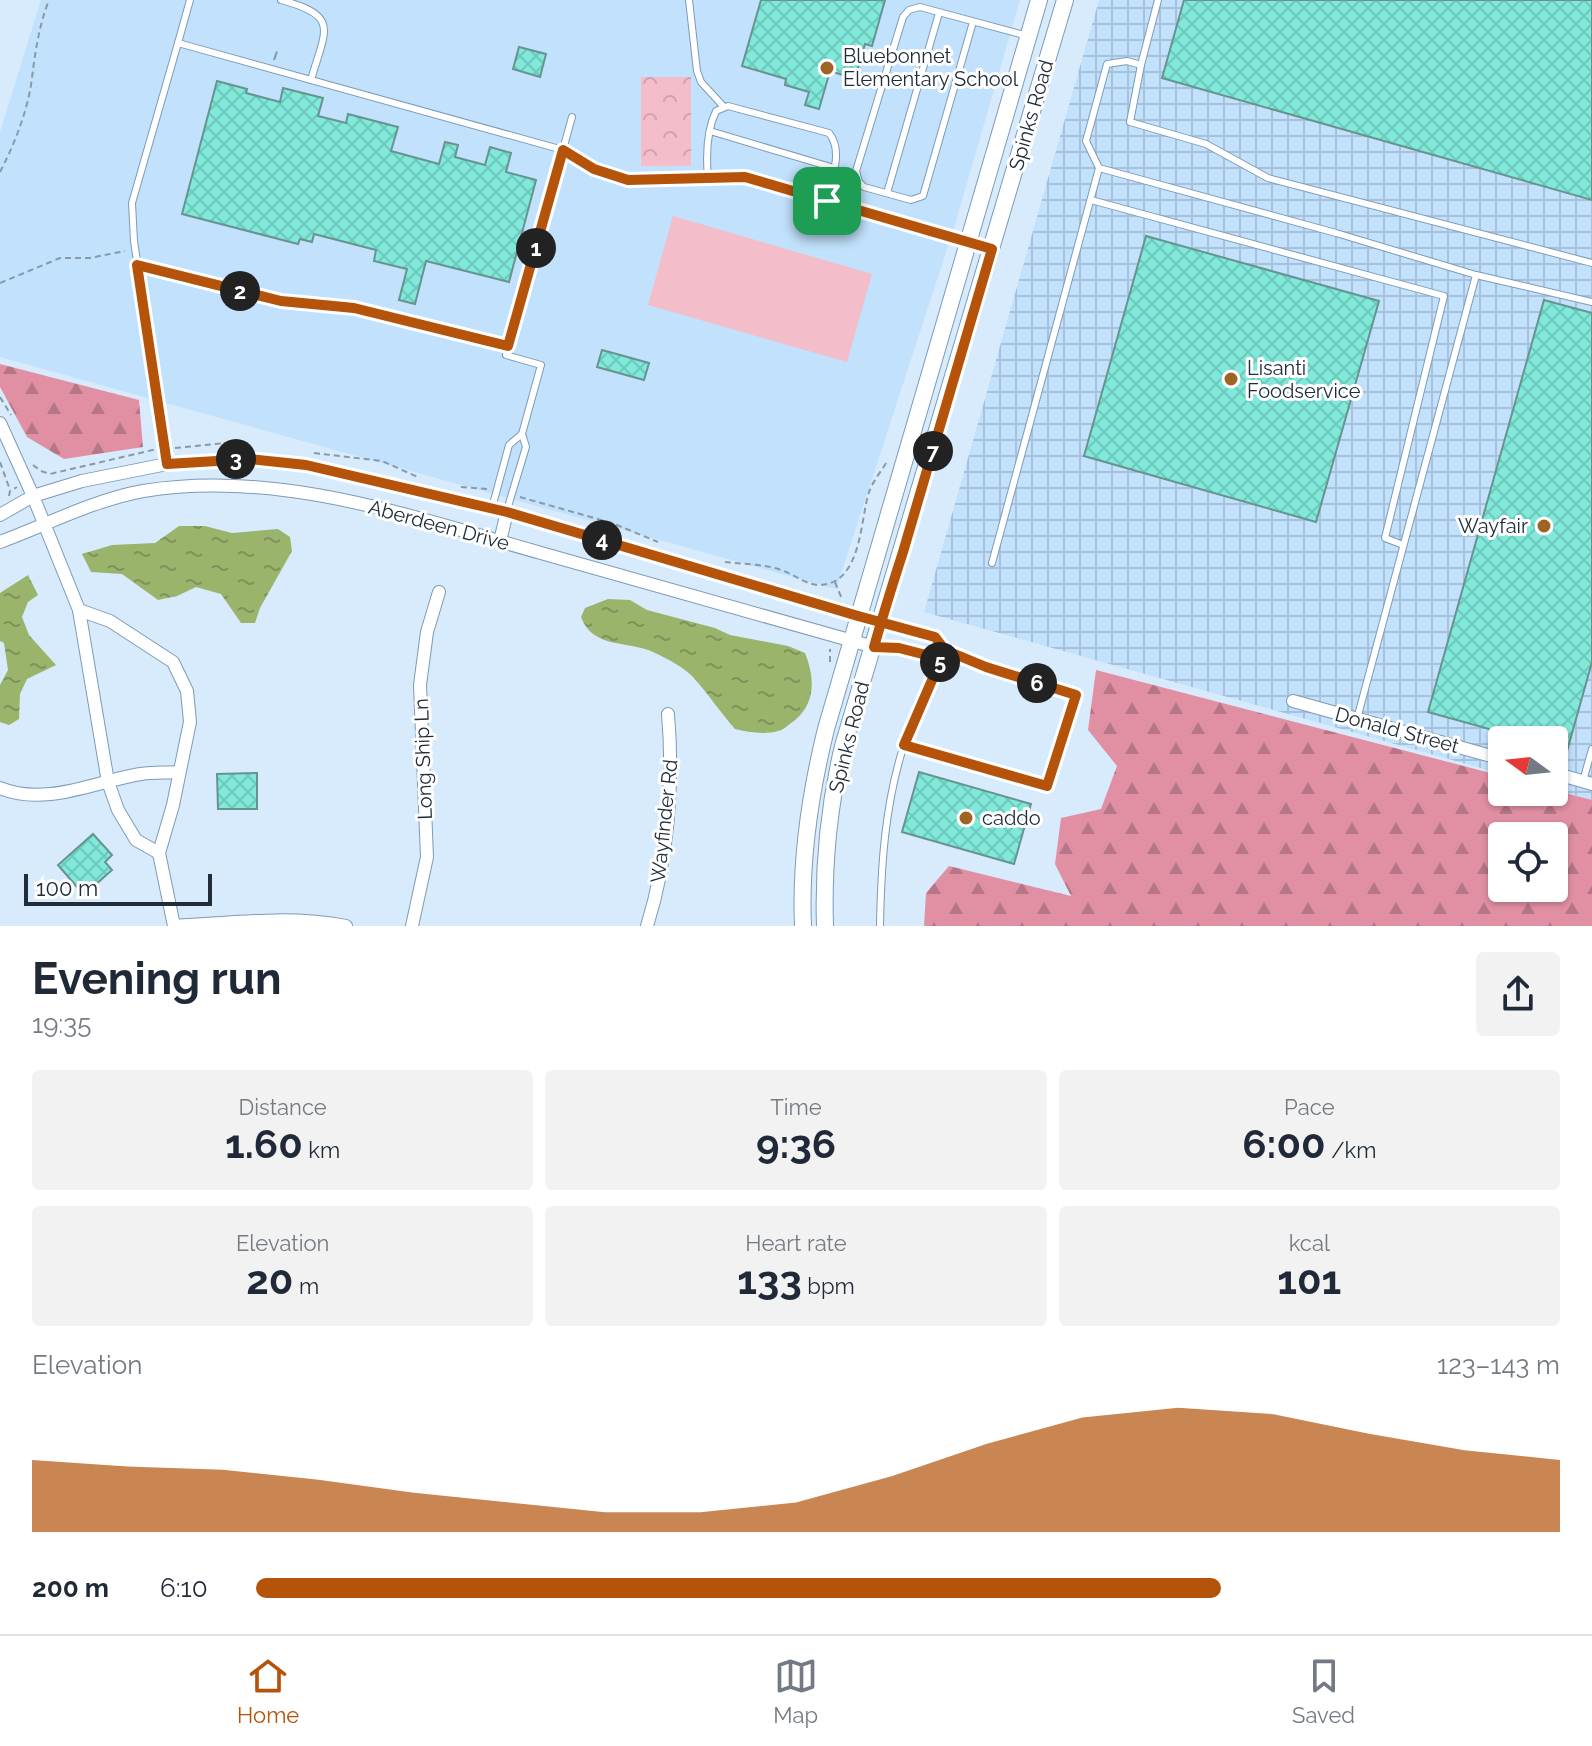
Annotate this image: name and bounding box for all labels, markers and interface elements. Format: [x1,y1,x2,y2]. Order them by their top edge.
place label: Bluebonnet Elementary School [843,44,1019,91]
street label: Spinks Road [1004,57,1058,173]
marker: Bluebonnet Elementary School [818,59,836,77]
pin [793,167,861,235]
icon: arrive [805,179,849,223]
pin: 1 [516,228,556,268]
text: 1 [531,235,541,261]
pin: 2 [220,271,260,311]
text: 2 [234,278,246,304]
place label: Lisanti Foodservice [1247,356,1361,403]
marker: Lisanti Foodservice [1222,370,1240,388]
pin: 7 [913,431,953,471]
text: 7 [927,438,939,464]
pin: 3 [216,439,256,479]
text: 3 [230,446,242,472]
street label: Aberdeen Drive [366,495,512,555]
place label: Wayfair [1458,514,1528,538]
marker: Wayfair [1535,517,1553,535]
pin: 4 [582,520,622,560]
text: 4 [596,527,608,553]
pin: 5 [920,642,960,682]
text: 5 [934,649,946,675]
pin: 6 [1017,663,1057,703]
text: 6 [1030,670,1044,696]
street label: Spinks Road [824,679,874,795]
street label: Long Ship Ln [409,698,437,820]
street label: Donald Street [1332,702,1462,758]
north arrow [1488,726,1568,806]
map controls [1488,726,1568,902]
street label: Wayfinder Rd [646,758,682,884]
place label: caddo [982,806,1041,830]
marker: caddo [957,809,975,827]
button: locate [1488,822,1568,902]
scale bar [24,870,212,906]
text: 100 m [36,875,98,901]
button: share [1476,952,1560,1036]
text: Evening run [32,953,281,1004]
text: 19:35 [32,1009,91,1039]
text: Distance [239,1094,327,1120]
text: Time [770,1094,822,1120]
text: Pace [1284,1094,1335,1120]
text: 1.60 [225,1120,303,1167]
text: 9:36 [756,1120,836,1167]
text: 6:00 [1242,1120,1326,1167]
text: km [303,1137,340,1163]
text: /km [1326,1137,1376,1163]
text: Elevation [236,1230,329,1256]
text: Heart rate [745,1230,847,1256]
text: kcal [1289,1230,1330,1256]
text: 20 [246,1256,293,1303]
text: 133 [737,1256,802,1303]
text: 101 [1277,1256,1341,1303]
text: m [293,1273,319,1299]
text: bpm [802,1273,855,1299]
text: Elevation [32,1350,142,1380]
text: 123–143 m [1437,1350,1560,1380]
text: 200 m [32,1573,109,1603]
text: 6:10 [160,1573,208,1603]
tab: Home [237,1654,299,1728]
tab: Map [773,1654,818,1728]
tab: Saved [1292,1654,1355,1728]

